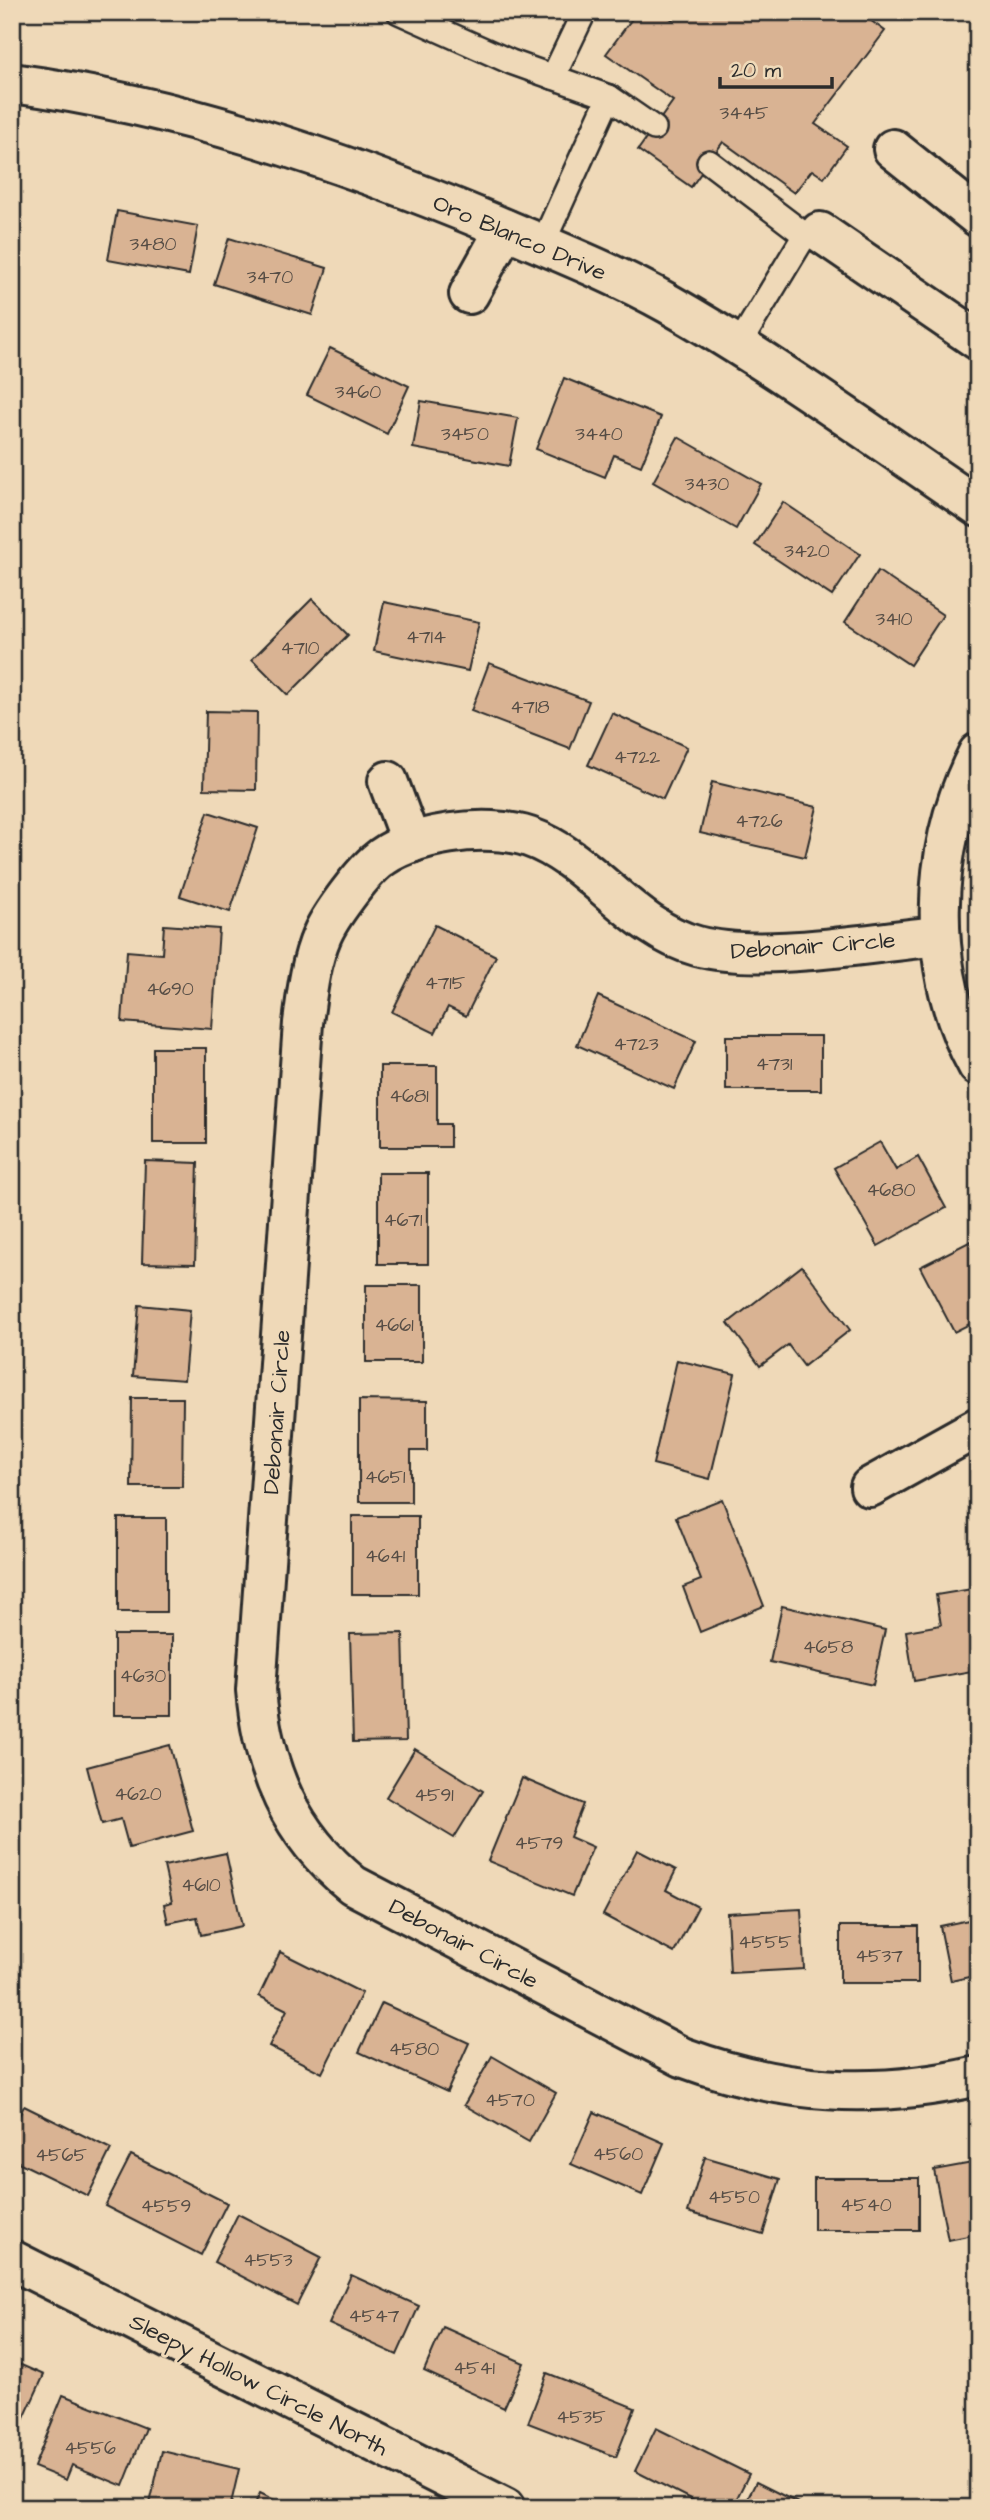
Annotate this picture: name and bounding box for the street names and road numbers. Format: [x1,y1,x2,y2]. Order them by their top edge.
street label: Oro Blanco Drive [428,187,611,289]
street label: Debonair Circle [730,924,896,968]
street label: Debonair Circle [255,1329,299,1495]
street label: Debonair Circle [383,1891,544,1997]
street label: Sleepy Hollow Circle North [124,2306,394,2465]

